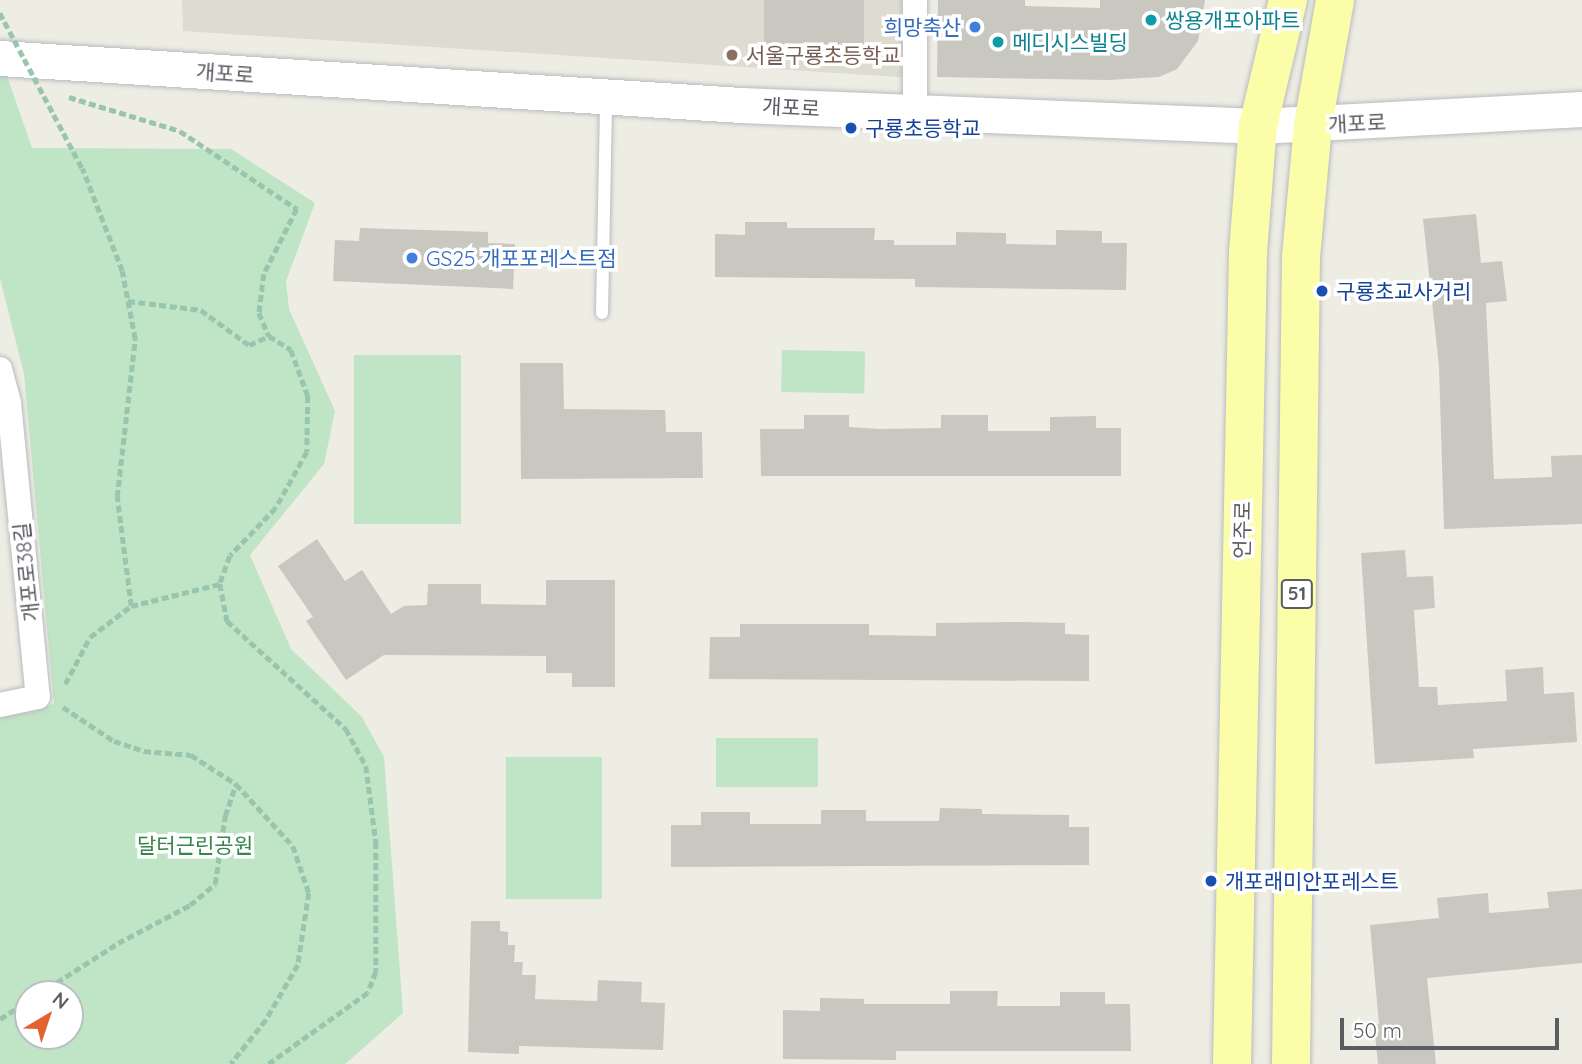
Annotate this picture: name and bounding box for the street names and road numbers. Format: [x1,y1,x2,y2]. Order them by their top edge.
street label: 개포로 [195,58,255,88]
street label: 개포로 [761,93,821,121]
street label: 개포로 [1327,109,1387,137]
street label: 언주로 [1229,501,1255,559]
street label: 개포로38길 [8,521,44,623]
road number: 51 [1280,579,1314,610]

